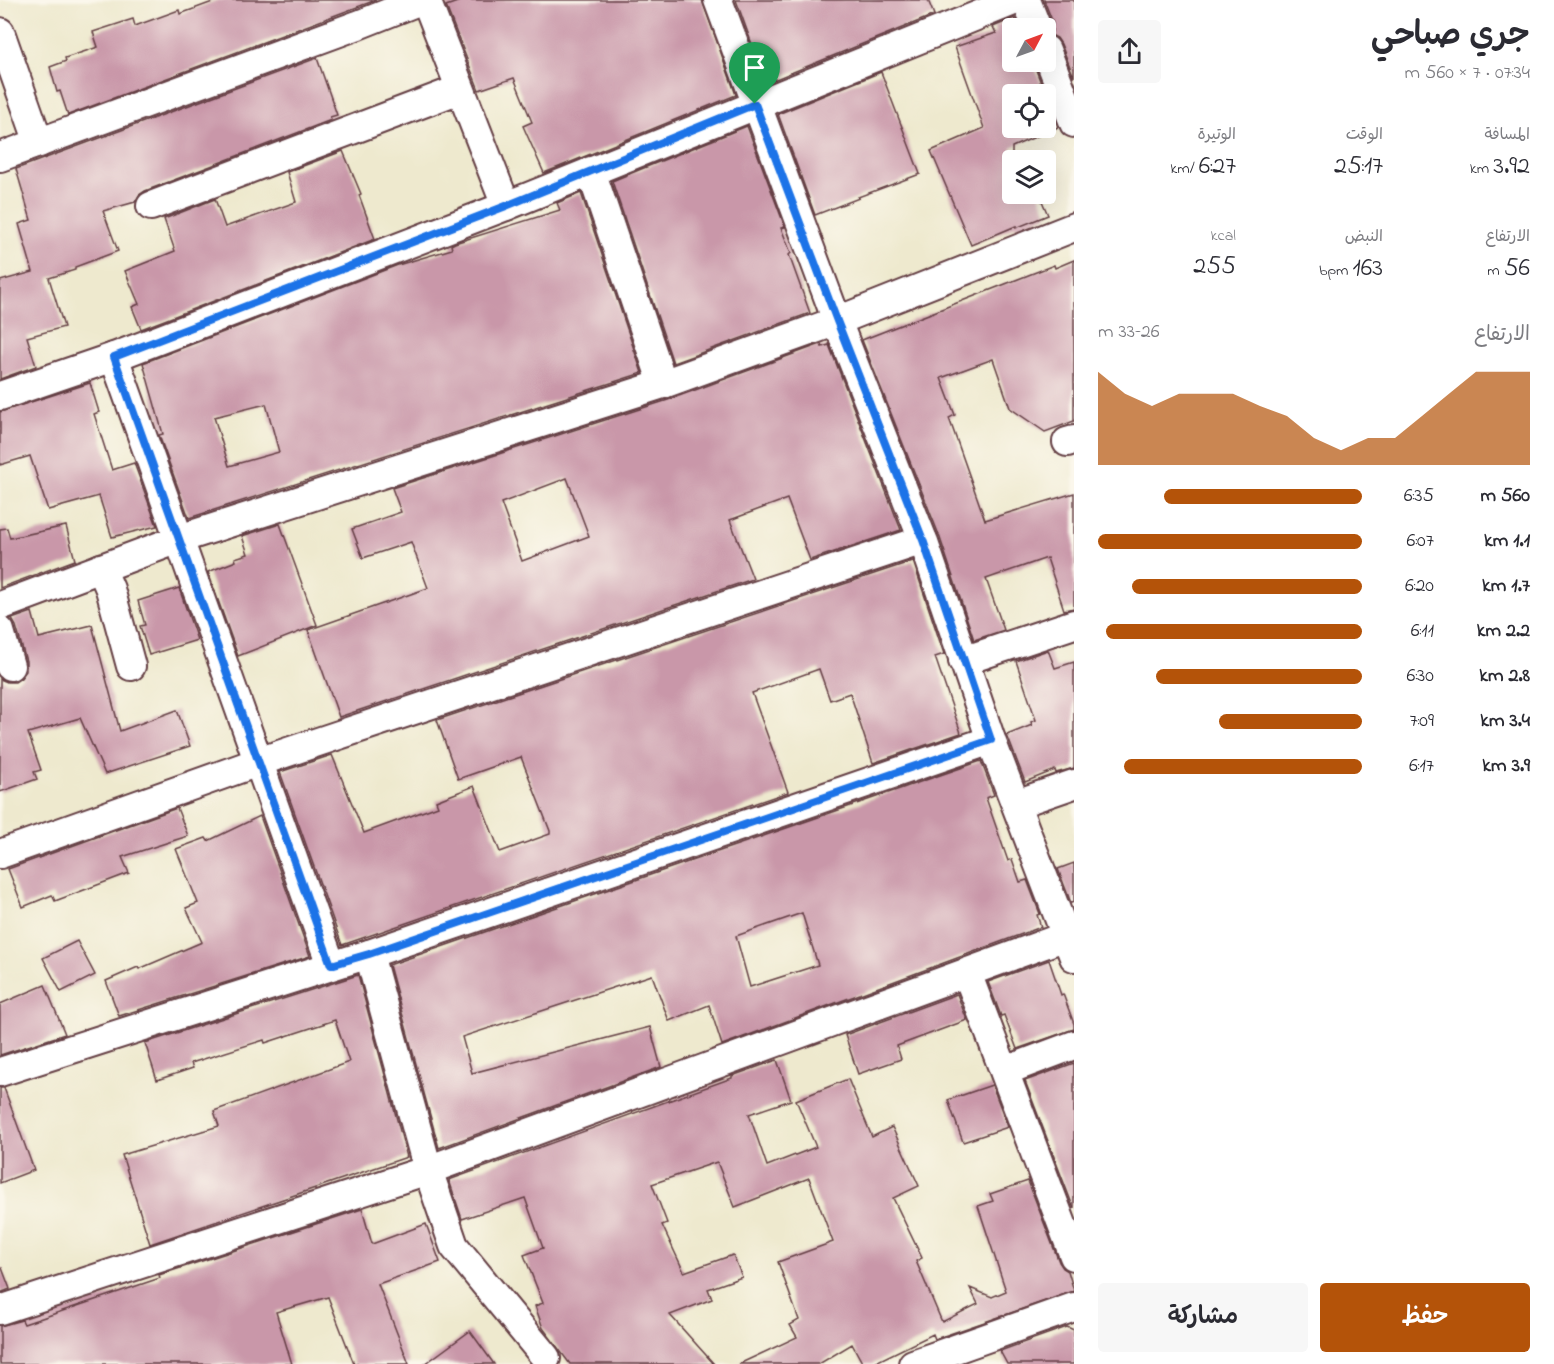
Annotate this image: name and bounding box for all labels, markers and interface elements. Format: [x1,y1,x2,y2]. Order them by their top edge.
text: جري صباحي [1371,12,1530,60]
north arrow [1002,18,1056,72]
map controls [1002,18,1056,204]
button: share [1098,20,1161,83]
pin [729,42,780,104]
icon: arrive [738,51,771,84]
text: 07:34 · 7 × 560 m [1404,59,1530,88]
button: locate [1002,84,1056,138]
text: الوتيرة [1197,123,1236,147]
text: الوقت [1346,123,1383,147]
text: المسافة [1484,123,1530,147]
text: 6:27 [1199,148,1236,186]
text: 25:17 [1334,148,1383,186]
text: 3.92 [1493,148,1530,186]
button: layers [1002,150,1056,204]
text: /km [1170,157,1199,181]
text: km [1470,157,1493,181]
text: kcal [1211,224,1236,248]
text: النبض [1345,225,1383,249]
text: الارتفاع [1485,225,1530,249]
text: 255 [1193,248,1236,286]
text: 163 [1353,250,1383,288]
text: 56 [1504,250,1530,288]
text: bpm [1319,259,1353,283]
text: m [1487,259,1504,283]
text: 26–33 m [1098,318,1160,347]
text: الارتفاع [1474,321,1530,350]
text: 6:35 [1404,482,1434,511]
text: 560 m [1481,482,1530,511]
text: 6:07 [1407,527,1434,556]
text: 1.1 km [1484,527,1530,556]
text: 6:20 [1405,572,1434,601]
text: 1.7 km [1482,572,1530,601]
text: 6:11 [1411,617,1434,646]
text: 2.2 km [1477,617,1530,646]
text: 6:30 [1407,662,1434,691]
text: 2.8 km [1479,662,1530,691]
text: 7:09 [1409,707,1434,736]
text: 3.4 km [1480,707,1530,736]
text: 6:17 [1409,752,1434,781]
text: 3.9 km [1482,752,1530,781]
button: مشاركة [1098,1283,1308,1352]
button: حفظ [1320,1283,1530,1352]

